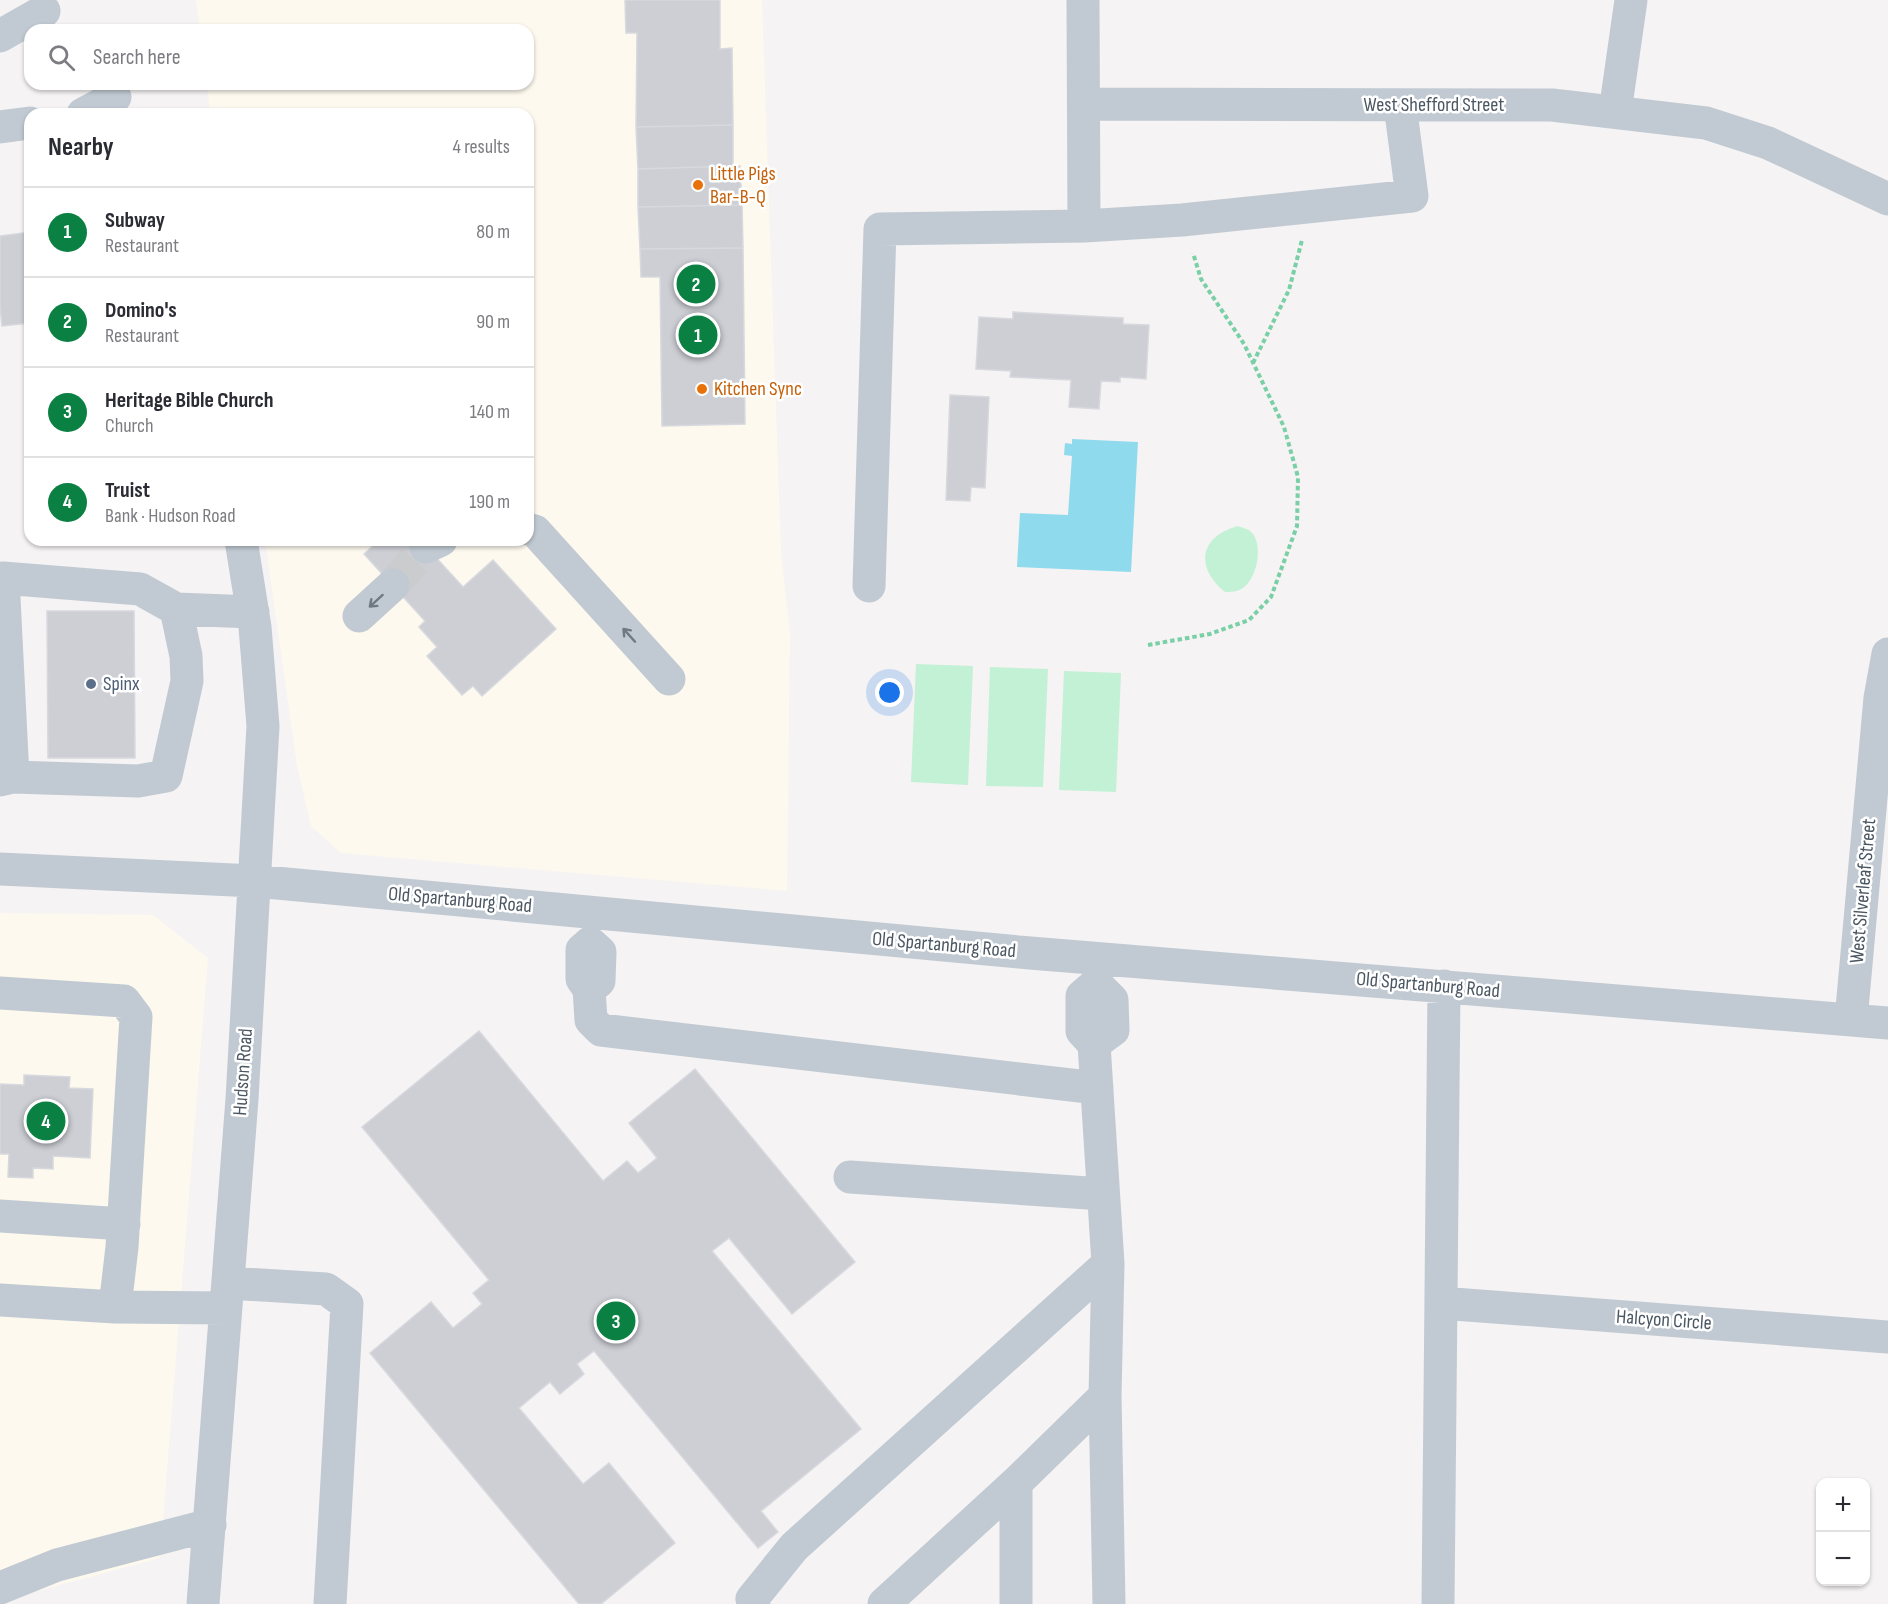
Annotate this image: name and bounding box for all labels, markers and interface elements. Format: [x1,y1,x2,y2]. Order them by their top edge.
search box [24,24,534,90]
icon: search [45,41,78,74]
text: Search here [93,44,180,71]
street label: West Shefford Street [1364,93,1504,117]
text: Nearby [48,132,114,163]
text: 4 results [453,135,510,159]
place label: Little Pigs Bar-B-Q [710,162,776,209]
marker: Little Pigs Bar-B-Q [691,178,705,192]
text: Subway [105,207,165,234]
text: 1 [64,220,71,244]
text: 80 m [476,220,510,244]
text: Restaurant [105,234,179,258]
pin: 2 [676,262,716,306]
text: Domino's [105,297,177,324]
text: 2 [63,310,72,334]
text: 90 m [476,310,510,334]
pin: 1 [678,312,718,358]
text: Restaurant [105,324,179,348]
place label: Kitchen Sync [714,377,802,401]
marker: Kitchen Sync [695,382,709,396]
text: Heritage Bible Church [105,387,274,414]
text: 3 [63,400,72,424]
text: 140 m [470,400,510,424]
text: Church [105,414,154,438]
text: Truist [105,477,150,504]
text: 4 [63,490,72,514]
text: 190 m [469,490,510,514]
text: Bank · Hudson Road [105,504,236,528]
one-way arrow [369,593,384,607]
one-way arrow [622,628,636,643]
place label: Spinx [103,672,140,696]
marker: Spinx [84,677,98,691]
your location [875,678,904,707]
street label: West Silverleaf Street [1845,818,1881,964]
street label: Old Spartanburg Road [387,882,533,918]
street label: Old Spartanburg Road [871,927,1017,963]
street label: Old Spartanburg Road [1355,967,1501,1003]
street label: Hudson Road [228,1028,258,1116]
pin: 4 [26,1098,66,1144]
pin: 3 [596,1298,636,1344]
street label: Halcyon Circle [1615,1305,1713,1335]
map controls [1816,1478,1870,1586]
button: + [1816,1478,1870,1532]
button: − [1816,1532,1870,1586]

